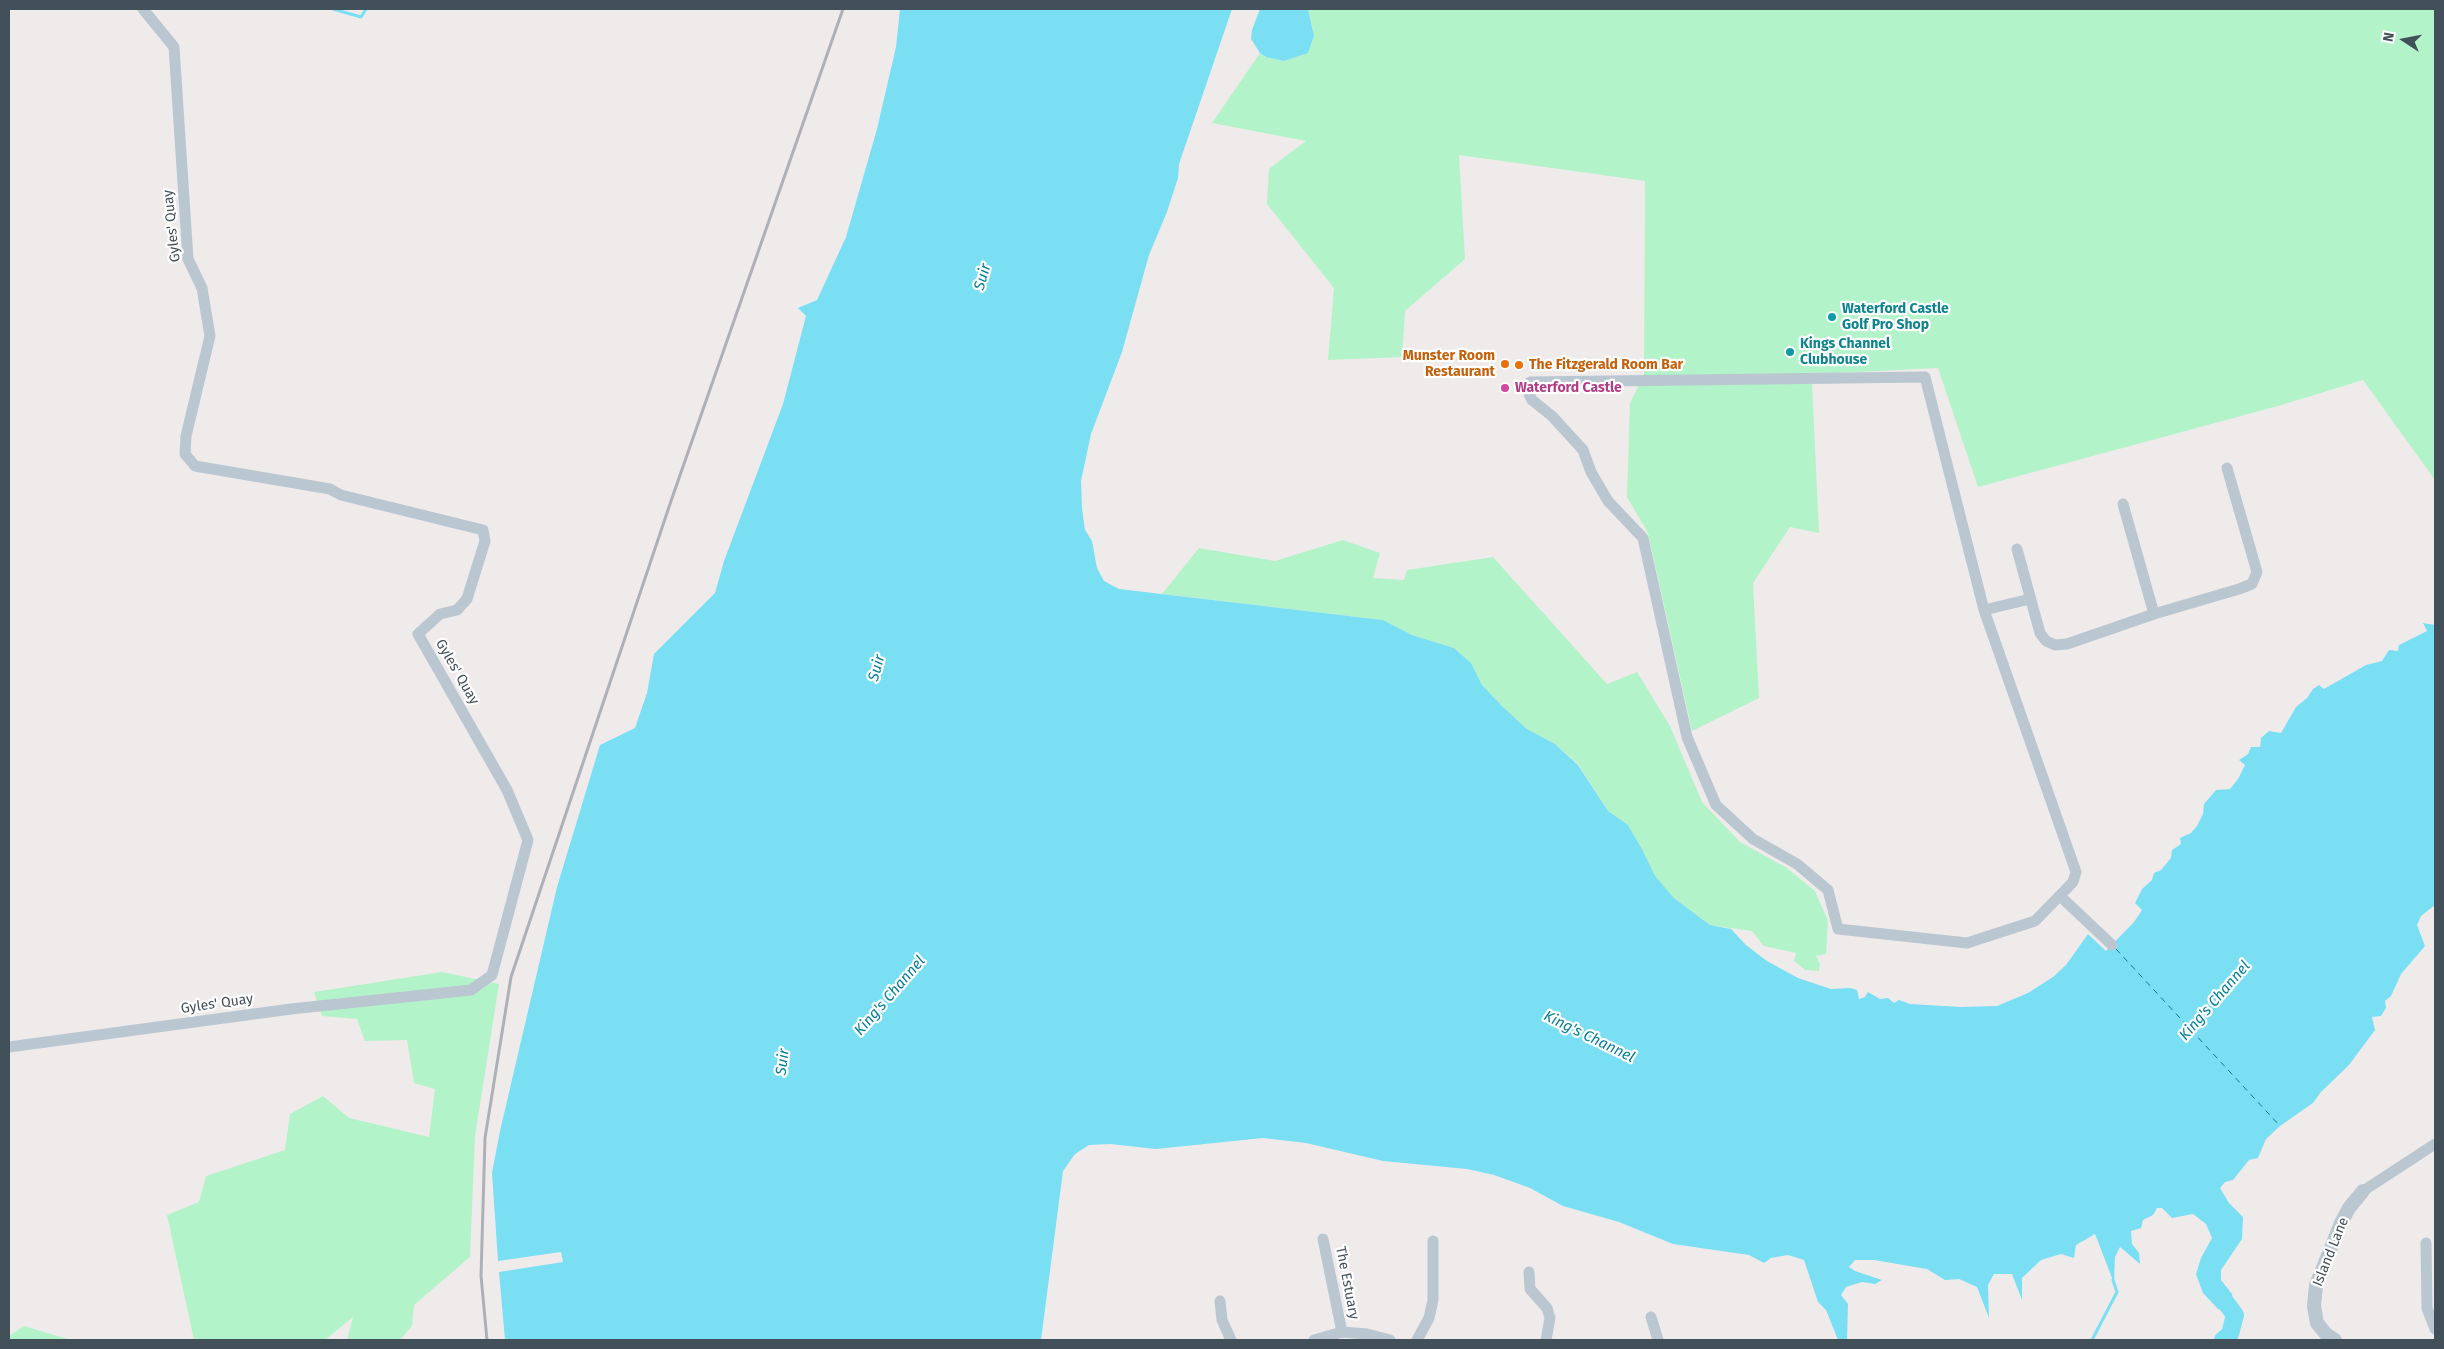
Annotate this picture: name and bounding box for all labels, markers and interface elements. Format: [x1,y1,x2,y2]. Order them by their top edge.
north arrow [2379,15,2429,65]
text: N [2380,31,2398,43]
street label: Gyles' Quay [160,189,184,263]
water label: Suir [971,262,995,292]
place label: Waterford Castle Golf Pro Shop [1842,301,1949,334]
marker: Waterford Castle Golf Pro Shop [1826,311,1838,323]
place label: Kings Channel Clubhouse [1800,336,1890,368]
marker: Kings Channel Clubhouse [1784,346,1796,358]
place label: Munster Room Restaurant [1403,348,1495,381]
place label: The Fitzgerald Room Bar [1529,357,1683,373]
marker: Munster Room Restaurant [1499,358,1511,370]
marker: The Fitzgerald Room Bar [1513,359,1525,371]
place label: Waterford Castle [1515,380,1622,396]
marker: Waterford Castle [1499,382,1511,394]
street label: Gyles' Quay [432,636,482,708]
water label: Suir [865,653,889,683]
water label: King's Channel [851,953,929,1039]
water label: King's Channel [2176,958,2254,1044]
street label: Gyles' Quay [180,991,254,1017]
water label: King's Channel [1541,1007,1637,1067]
water label: Suir [772,1048,794,1076]
street label: Island Lane [2310,1215,2352,1289]
street label: The Estuary [1332,1245,1362,1321]

